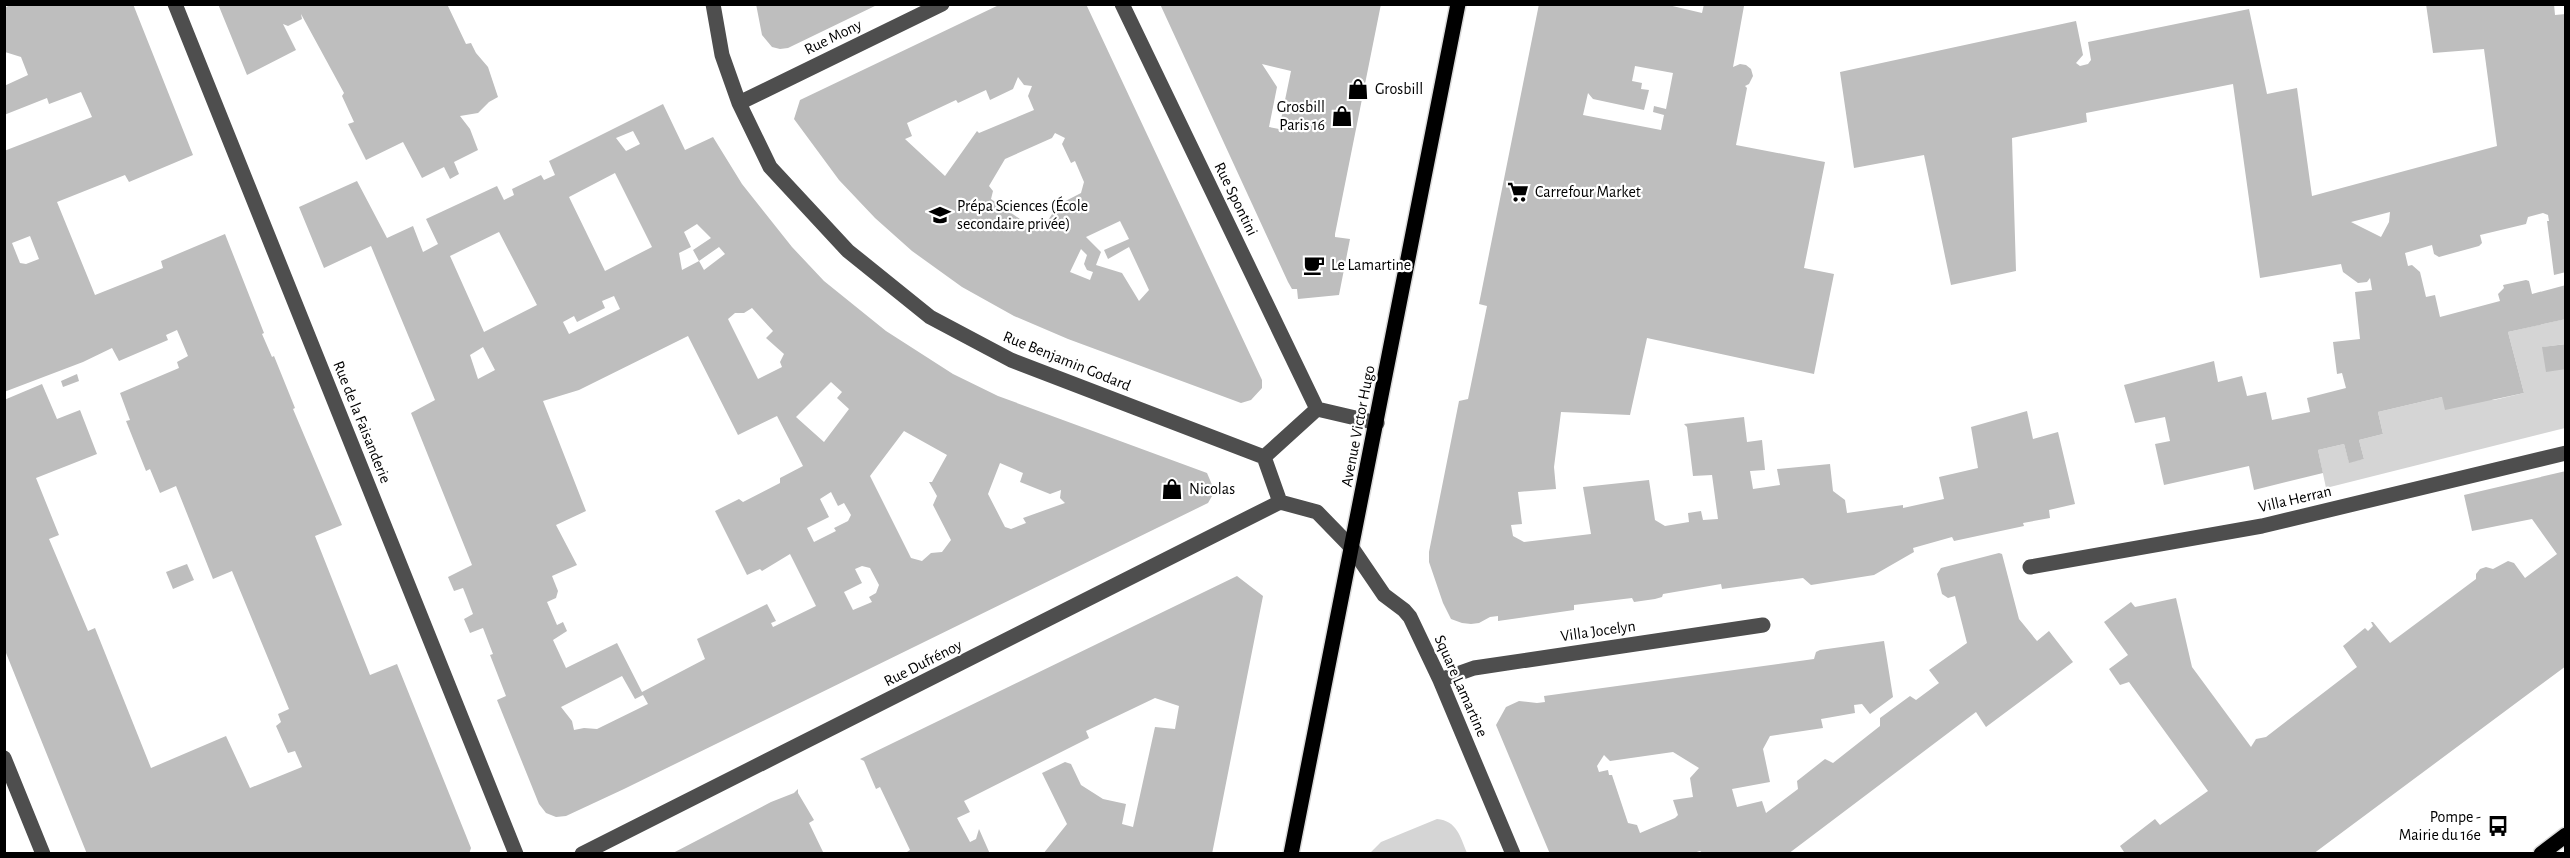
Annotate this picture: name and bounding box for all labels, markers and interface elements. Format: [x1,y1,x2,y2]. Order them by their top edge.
street label: Rue Mony [802,16,865,59]
shop icon: Grosbill [1346,77,1370,101]
place label: Grosbill [1375,81,1423,97]
place label: Grosbill Paris 16 [1277,99,1325,133]
shop icon: Grosbill Paris 16 [1330,104,1354,128]
street label: Rue Spontini [1211,160,1261,238]
supermarket icon: Carrefour Market [1506,180,1530,204]
place label: Carrefour Market [1535,184,1641,200]
place label: Prépa Sciences (École secondaire privée) [957,196,1088,232]
school or university icon: Prépa Sciences (École secondaire privée) [928,203,952,227]
cafe icon: Le Lamartine [1302,253,1326,277]
place label: Le Lamartine [1331,257,1411,273]
street label: Rue Benjamin Godard [1001,328,1133,395]
street label: Rue de la Faisanderie [330,359,394,485]
street label: Avenue Victor Hugo [1338,364,1378,488]
shop icon: Nicolas [1160,477,1184,501]
place label: Nicolas [1189,481,1235,497]
street label: Villa Herran [2257,483,2333,515]
street label: Villa Jocelyn [1559,618,1637,645]
street label: Square Lamartine [1431,633,1491,739]
street label: Rue Dufrénoy [881,636,965,690]
place label: Pompe - Mairie du 16e [2399,809,2481,843]
bus stop icon: Pompe - Mairie du 16e [2486,814,2510,838]

